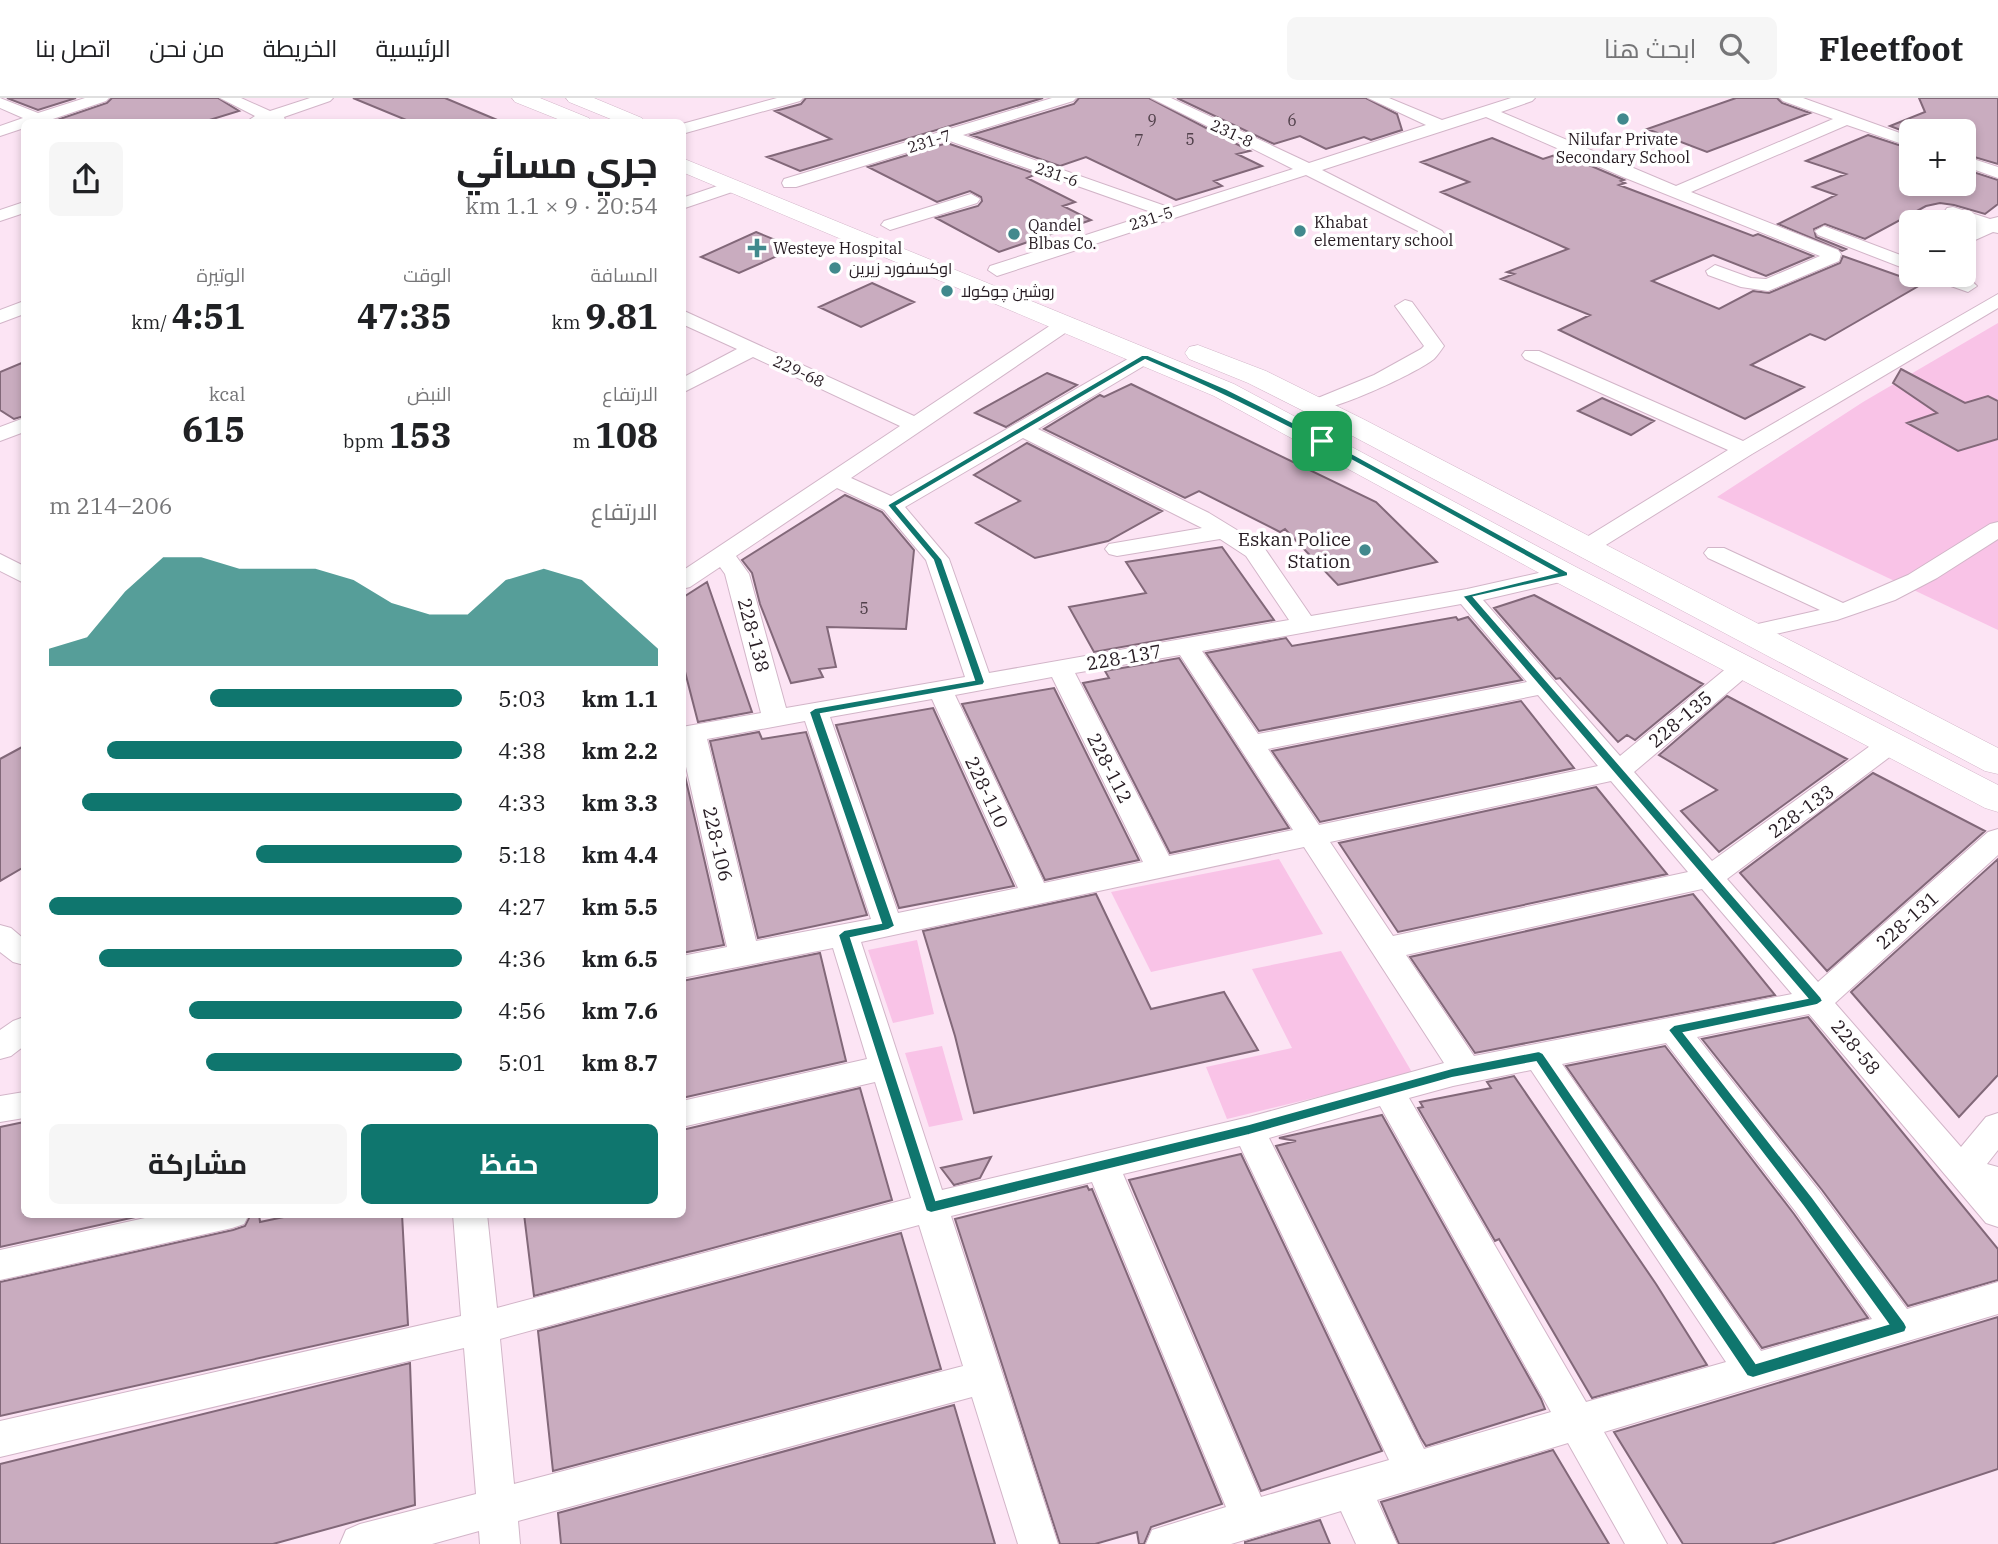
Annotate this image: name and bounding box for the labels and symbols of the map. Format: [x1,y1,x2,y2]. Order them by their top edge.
house number: 9 [1147,110,1157,130]
house number: 6 [1287,110,1297,130]
marker: Nilufar Private Secondary School [1615,111,1631,127]
street label: 231-8 [1208,114,1256,152]
street label: 231-7 [905,125,953,157]
house number: 5 [1185,129,1195,149]
place label: Nilufar Private Secondary School [1556,129,1690,167]
house number: 7 [1134,130,1144,150]
street label: 231-6 [1033,157,1081,191]
street label: 231-5 [1127,202,1175,234]
place label: Khabat elementary school [1314,212,1453,250]
place label: Qandel Blbas Co. [1028,215,1097,253]
marker: Khabat elementary school [1292,223,1308,239]
marker: Qandel Blbas Co. [1006,226,1022,242]
marker: Westeye Hospital [747,238,767,258]
place label: Westeye Hospital [773,238,903,258]
place label: اوكسفورد زيرين [849,258,952,279]
marker: اوكسفورد زيرين [827,260,843,276]
place label: روشين چوكولا [961,281,1054,303]
marker: روشين چوكولا [939,283,955,299]
street label: 229-68 [770,350,828,392]
pin [1292,411,1352,471]
place label: Eskan Police Station [1238,527,1351,573]
marker: Eskan Police Station [1357,542,1373,558]
street label: 228-138 [733,595,775,675]
house number: 5 [859,598,869,618]
street label: 228-137 [1085,639,1163,675]
street label: 228-135 [1643,685,1717,753]
street label: 228-112 [1082,729,1138,807]
street label: 228-110 [960,753,1014,831]
street label: 228-133 [1763,779,1839,843]
street label: 228-106 [698,804,738,884]
street label: 228-131 [1871,886,1943,954]
street label: 228-58 [1826,1015,1886,1079]

